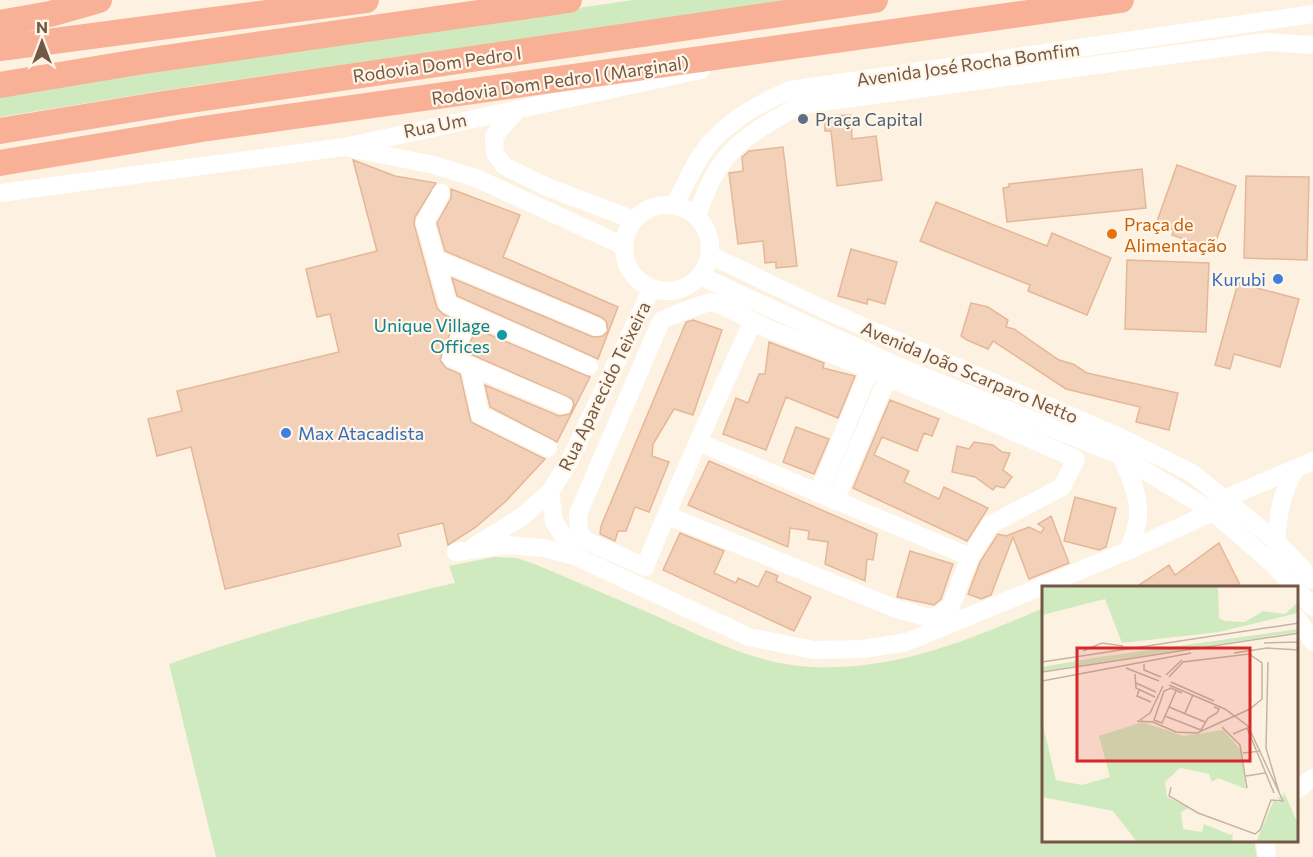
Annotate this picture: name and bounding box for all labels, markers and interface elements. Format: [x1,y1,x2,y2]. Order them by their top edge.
north arrow [12,12,72,72]
text: N [36,17,48,36]
street label: Avenida José Rocha Bomfim [855,37,1081,91]
street label: Rodovia Dom Pedro I [351,41,523,87]
street label: Rodovia Dom Pedro I (Marginal) [430,51,690,109]
street label: Rua Um [402,108,468,142]
place label: Praça Capital [815,108,923,130]
marker: Praça Capital [796,112,810,126]
place label: Praça de Alimentação [1124,213,1227,256]
marker: Praça de Alimentação [1105,227,1119,241]
place label: Kurubi [1212,268,1266,290]
marker: Kurubi [1271,272,1285,286]
street label: Rua Aparecido Teixeira [553,298,655,474]
place label: Unique Village Offices [374,314,490,357]
street label: Avenida João Scarparo Netto [858,316,1082,428]
marker: Unique Village Offices [495,328,509,342]
place label: Max Atacadista [298,422,424,444]
marker: Max Atacadista [279,426,293,440]
inset map [1042,586,1298,842]

